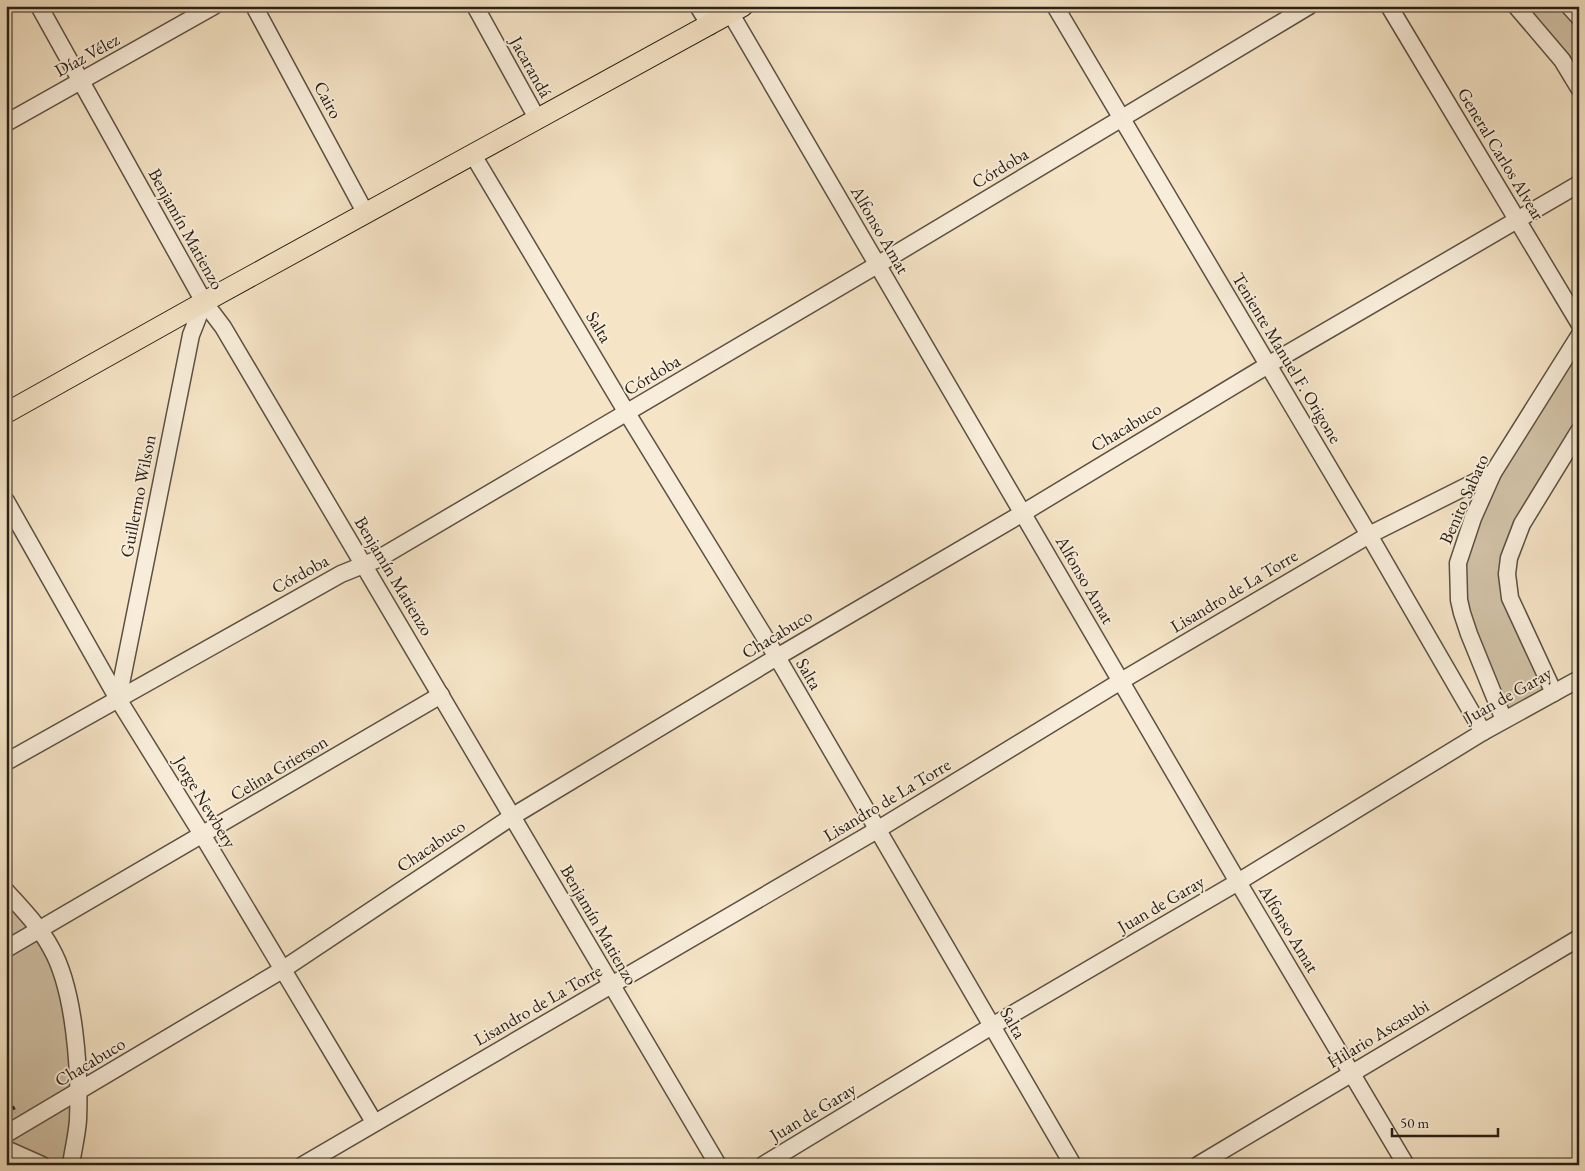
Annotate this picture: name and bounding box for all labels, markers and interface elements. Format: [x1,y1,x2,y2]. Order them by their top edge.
street label: Díaz Vélez [50,27,123,82]
street label: Jacarandá [504,30,558,102]
street label: Cairo [309,77,348,123]
street label: General Carlos Alvear [1453,83,1550,224]
street label: Córdoba [967,141,1033,193]
street label: Benjamín Matienzo [144,164,229,294]
street label: Alfonso Amat [845,181,915,278]
street label: Teniente Manuel F. Origone [1227,268,1348,447]
street label: Salta [581,307,618,347]
street label: Córdoba [619,348,685,400]
street label: Chacabuco [1086,397,1165,457]
street label: Guillermo Wilson [114,432,161,559]
street label: Benito Sabato [1434,450,1494,547]
street label: Benjamín Matienzo [350,512,439,640]
street label: Alfonso Amat [1050,531,1120,628]
street label: Lisandro de La Torre [1166,544,1301,638]
street label: Córdoba [267,548,333,599]
street label: Chacabuco [737,604,816,664]
street label: Salta [791,654,828,694]
street label: Juan de Garay [1458,661,1556,729]
street label: Celina Grierson [226,729,332,806]
street label: Jorge Newbery [168,750,242,852]
street label: Lisandro de La Torre [819,753,954,847]
street label: Chacabuco [392,814,470,877]
street label: Benjamín Matienzo [556,860,643,989]
street label: Juan de Garay [1111,869,1209,939]
street label: Alfonso Amat [1254,880,1325,977]
street label: Lisandro de La Torre [470,959,606,1051]
street label: Hilario Ascasubi [1323,994,1433,1073]
street label: Salta [995,1003,1032,1043]
street label: Chacabuco [50,1032,129,1092]
street label: Juan de Garay [764,1077,860,1147]
scale bar [1392,1106,1499,1138]
text: 50 m [1400,1113,1429,1132]

